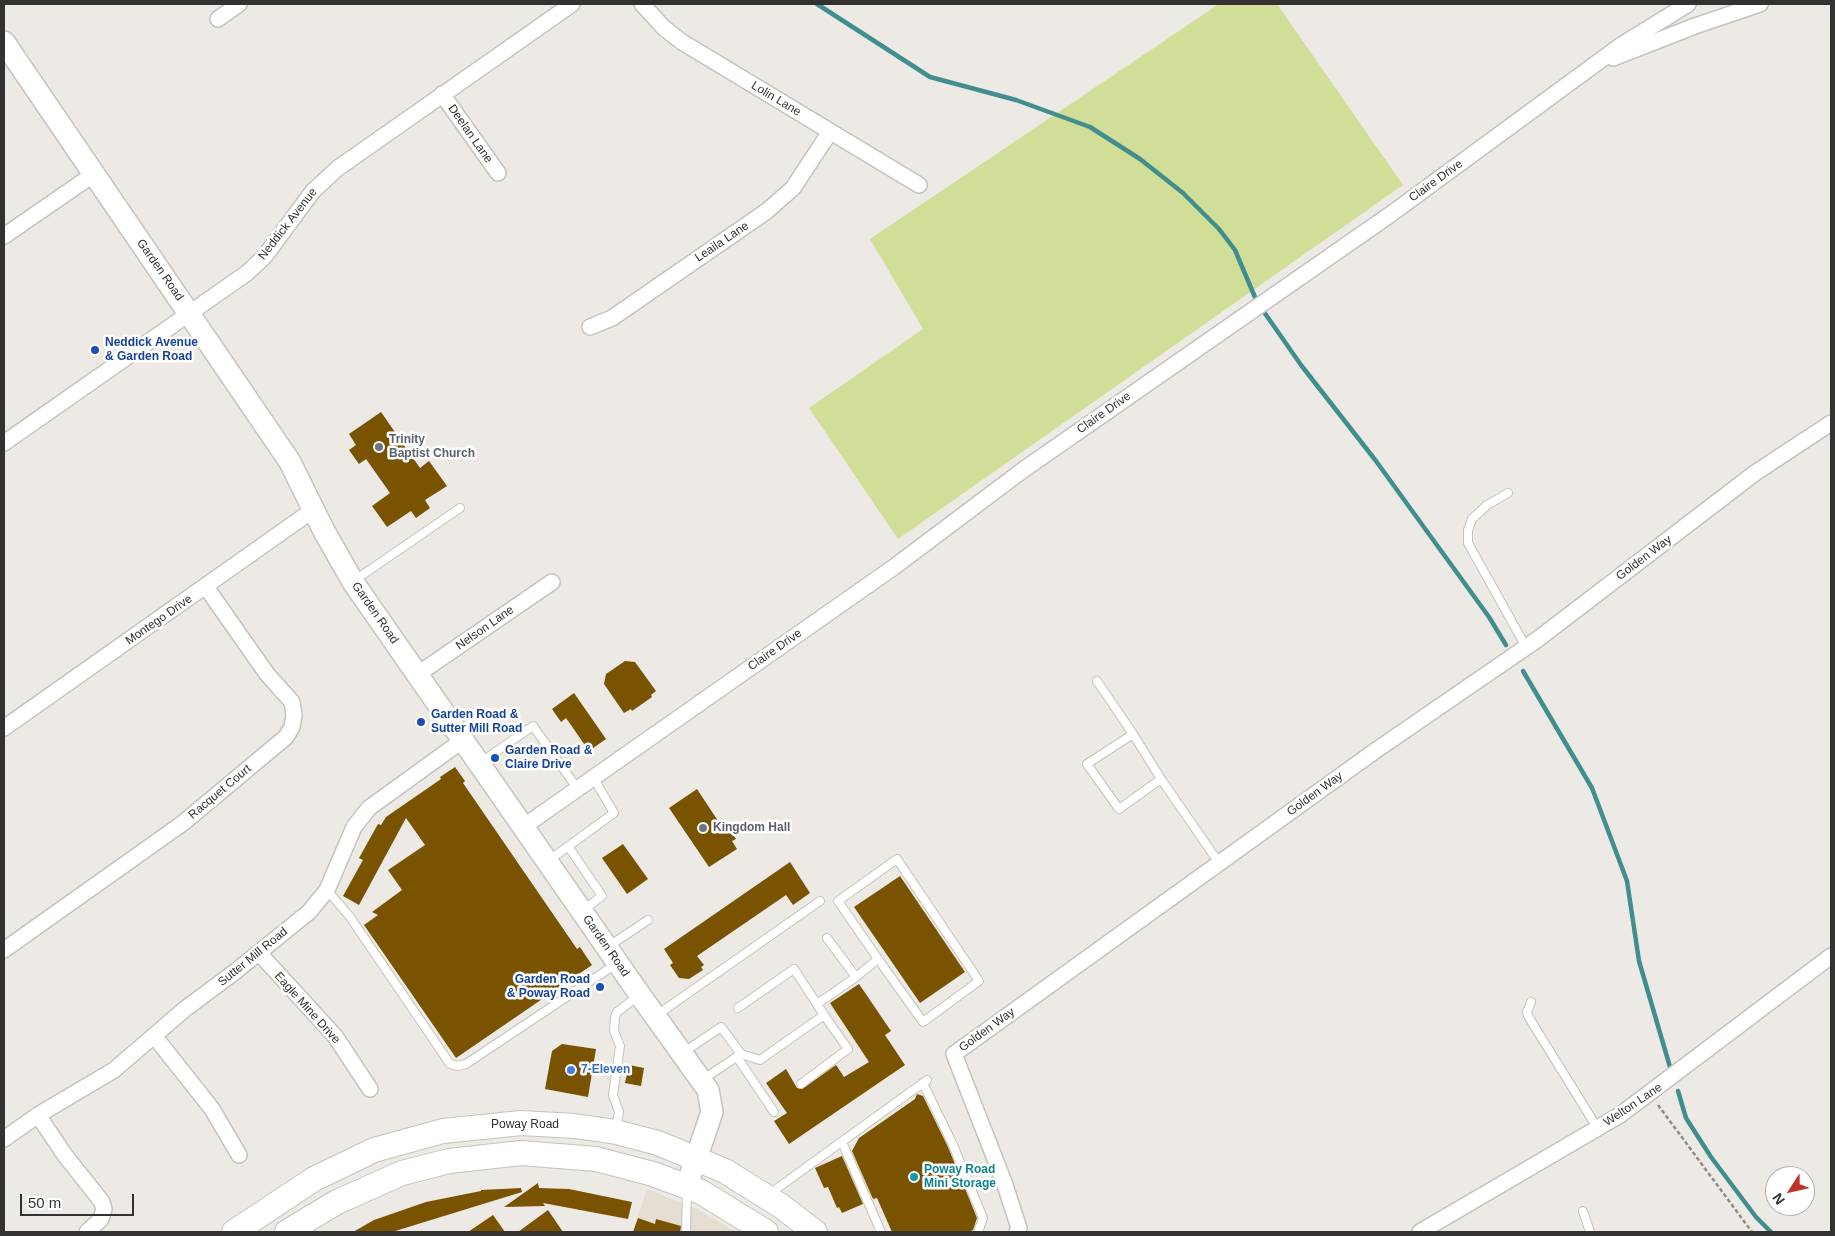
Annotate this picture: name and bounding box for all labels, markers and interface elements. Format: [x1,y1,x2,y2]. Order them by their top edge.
street label: Lolin Lane [749,79,803,119]
street label: Deelan Lane [445,102,495,166]
street label: Claire Drive [1406,157,1466,205]
street label: Neddick Avenue [255,185,321,263]
street label: Leaila Lane [692,219,752,265]
street label: Garden Road [133,236,187,304]
place label: Neddick Avenue & Garden Road [105,336,198,364]
marker: Neddick Avenue & Garden Road [89,344,101,356]
street label: Claire Drive [1074,389,1134,437]
place label: Trinity Baptist Church [389,433,475,461]
marker: Trinity Baptist Church [373,441,385,453]
street label: Golden Way [1613,533,1675,583]
street label: Garden Road [348,579,402,647]
street label: Montego Drive [123,592,195,648]
street label: Nelson Lane [453,603,517,653]
street label: Claire Drive [745,626,805,674]
place label: Garden Road & Sutter Mill Road [431,708,522,736]
marker: Garden Road & Sutter Mill Road [415,716,427,728]
place label: Garden Road & Claire Drive [505,744,592,772]
marker: Garden Road & Claire Drive [489,752,501,764]
street label: Racquet Court [186,762,254,822]
street label: Golden Way [1284,769,1346,819]
place label: Kingdom Hall [713,821,790,835]
marker: Kingdom Hall [697,822,709,834]
street label: Garden Road [579,912,633,980]
street label: Sutter Mill Road [215,925,291,989]
street label: Eagle Mine Drive [271,969,343,1047]
place label: Garden Road & Poway Road [507,973,590,1001]
marker: Garden Road & Poway Road [594,981,606,993]
street label: Golden Way [956,1005,1018,1055]
place label: 7-Eleven [581,1063,630,1077]
marker: 7-Eleven [565,1064,577,1076]
street label: Welton Lane [1601,1080,1665,1130]
street label: Poway Road [491,1118,559,1132]
place label: Poway Road Mini Storage [924,1163,996,1191]
north arrow [1765,1166,1815,1216]
marker: Poway Road Mini Storage [908,1171,920,1183]
scale bar [22,1184,136,1216]
text: N [1769,1190,1788,1208]
text: 50 m [28,1194,61,1211]

